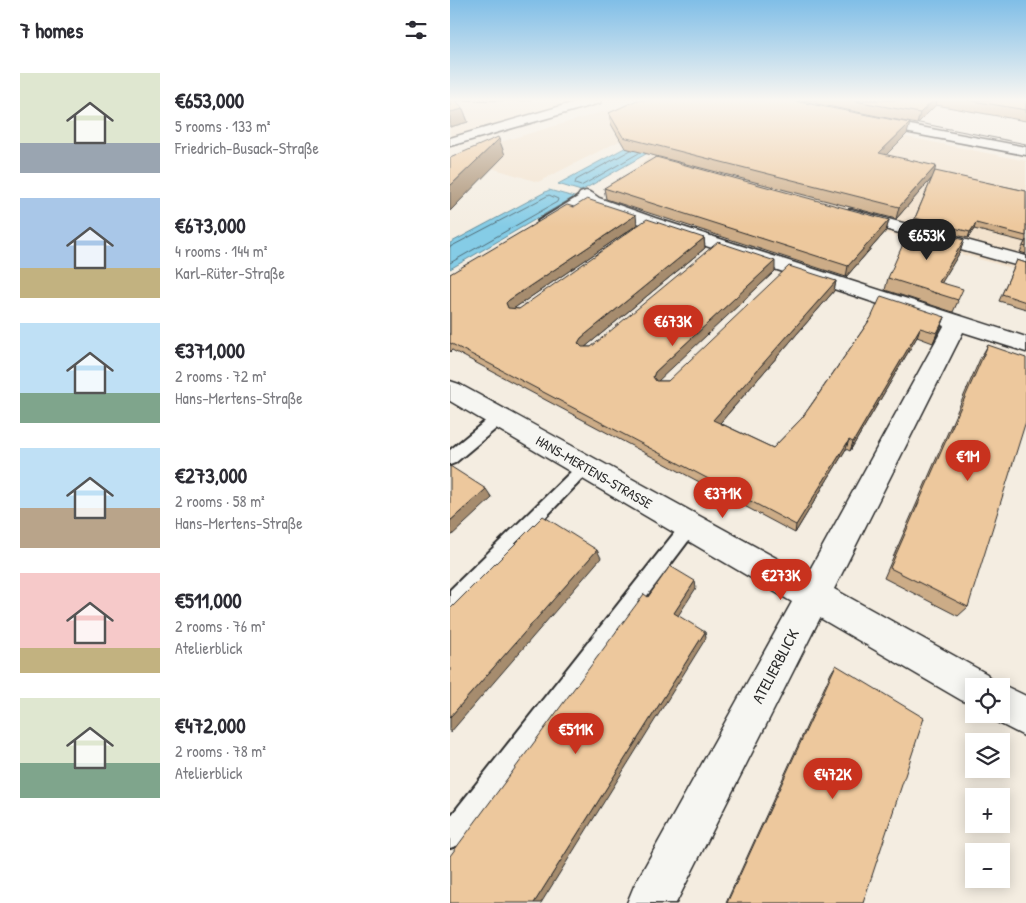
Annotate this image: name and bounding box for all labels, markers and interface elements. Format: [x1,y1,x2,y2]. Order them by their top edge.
text: 7 homes [20,16,83,45]
icon: filters [402,16,430,44]
text: €653,000 [175,86,244,115]
icon: home [60,93,120,153]
text: 5 rooms · 133 m² [175,115,271,137]
text: Friedrich-Busack-Straße [175,137,319,159]
text: €673,000 [175,211,246,240]
icon: home [60,218,120,278]
pin: €653K [892,218,962,261]
text: €653K [909,224,945,246]
text: 4 rooms · 144 m² [175,240,267,262]
text: Karl-Rüter-Straße [175,262,285,284]
pin: €673K [638,304,708,347]
text: €673K [654,310,692,332]
text: €371,000 [175,336,245,365]
icon: home [60,343,120,403]
text: 2 rooms · 72 m² [175,365,266,387]
text: Hans-Mertens-Straße [175,387,303,409]
street label: HANS-MERTENS-STRASSE [533,431,656,513]
pin: €1M [944,440,992,482]
text: €1M [956,445,980,467]
text: €273,000 [175,461,247,490]
icon: home [60,468,120,528]
pin: €371K [688,476,758,519]
text: €371K [705,482,741,504]
text: 2 rooms · 58 m² [175,490,265,512]
text: Hans-Mertens-Straße [175,512,303,534]
pin: €273K [746,558,816,601]
text: €273K [762,564,800,586]
text: €511,000 [175,586,242,615]
icon: home [60,593,120,653]
text: 2 rooms · 76 m² [175,615,265,637]
street label: ATELIERBLICK [746,624,804,707]
text: Atelierblick [175,637,242,659]
map controls [965,678,1010,888]
button: locate [965,678,1010,723]
text: €472,000 [175,711,246,740]
pin: €511K [541,712,611,755]
icon: home [60,718,120,778]
text: €511K [559,718,593,740]
button: layers [965,733,1010,778]
text: 2 rooms · 78 m² [175,740,266,762]
pin: €472K [798,758,868,800]
text: Atelierblick [175,762,242,784]
text: €472K [814,763,852,785]
button: + [965,788,1010,833]
button: − [965,843,1010,888]

